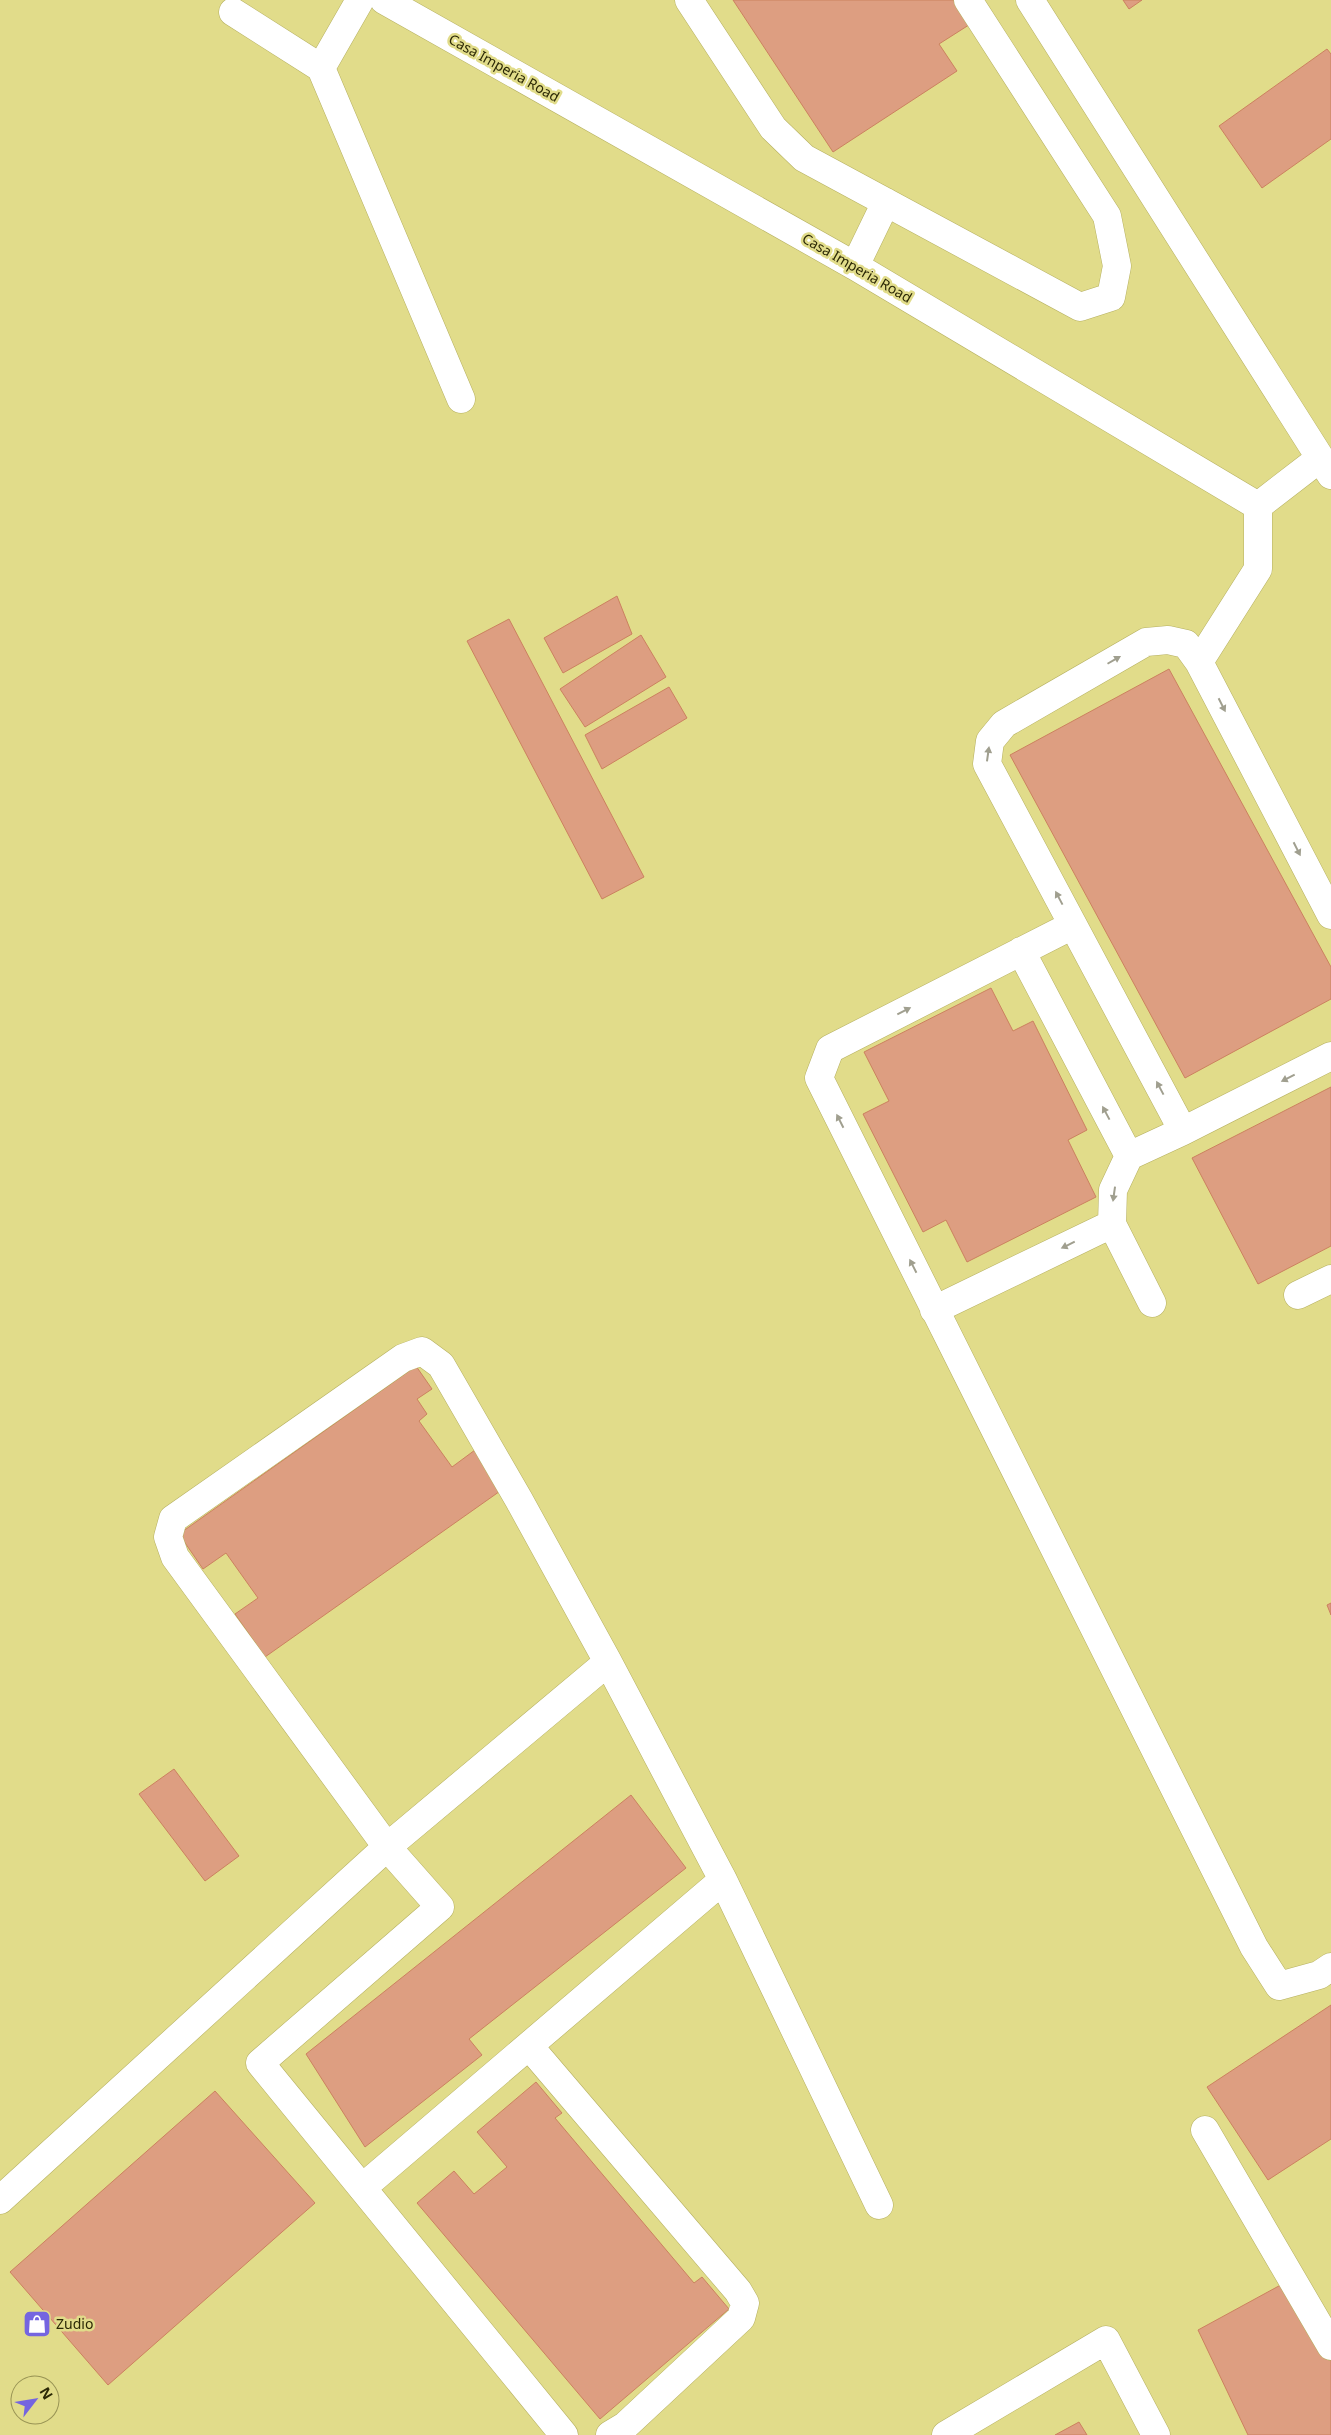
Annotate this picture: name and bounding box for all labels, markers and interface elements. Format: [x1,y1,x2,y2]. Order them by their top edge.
street label: Casa Imperia Road [446,29,563,106]
street label: Casa Imperia Road [799,228,916,307]
one-way arrow [1108,656,1121,665]
one-way arrow [1218,698,1226,712]
one-way arrow [984,746,992,762]
one-way arrow [1293,842,1301,856]
one-way arrow [1054,892,1063,905]
one-way arrow [897,1007,912,1015]
one-way arrow [1280,1074,1295,1082]
one-way arrow [1156,1081,1164,1095]
one-way arrow [1102,1105,1110,1120]
one-way arrow [836,1113,844,1128]
one-way arrow [1109,1187,1117,1203]
one-way arrow [1061,1241,1075,1249]
one-way arrow [909,1259,917,1273]
shop icon: Zudio [22,2309,52,2339]
place label: Zudio [56,2314,93,2333]
north arrow [10,2375,60,2425]
text: N [35,2383,58,2403]

